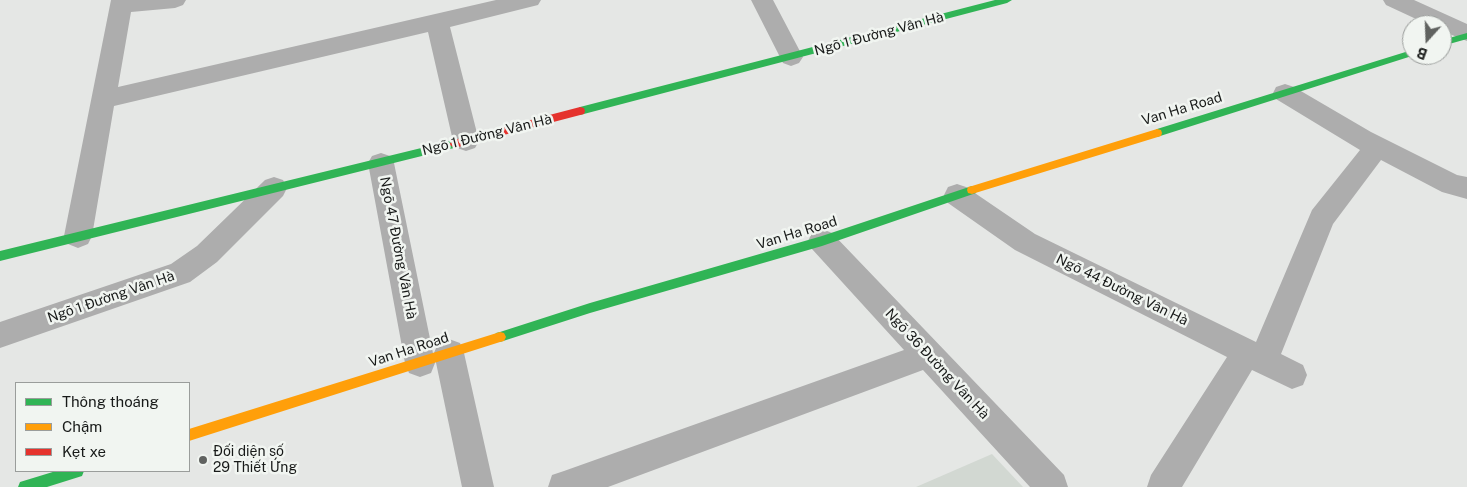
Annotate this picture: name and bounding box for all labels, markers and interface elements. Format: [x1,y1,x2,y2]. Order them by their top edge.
street label: Ngõ 1 Đường Vân Hà [813,9,945,59]
north arrow [1402,15,1452,65]
text: B [1415,44,1429,62]
street label: Van Ha Road [1140,89,1224,129]
street label: Ngõ 1 Đường Vân Hà [420,111,554,159]
street label: Ngõ 47 Đường Vân Hà [376,175,420,321]
street label: Van Ha Road [755,213,839,253]
street label: Ngõ 44 Đường Vân Hà [1053,251,1191,329]
street label: Ngõ 1 Đường Vân Hà [45,267,177,327]
street label: Ngõ 36 Đường Vân Hà [881,305,993,423]
street label: Van Ha Road [367,329,451,371]
legend [15,382,190,472]
text: Thông thoáng [62,393,159,410]
text: Chậm [62,418,102,435]
text: Kẹt xe [62,443,106,460]
place label: Đối diện số 29 Thiết Ứng [213,444,297,477]
marker: Đối diện số 29 Thiết Ứng [197,454,209,466]

